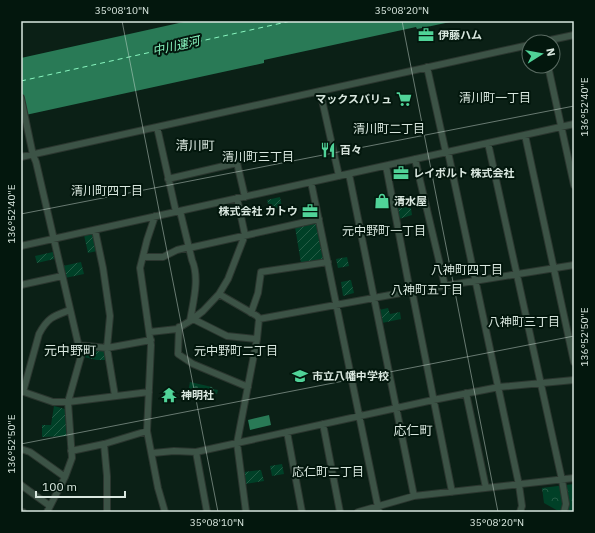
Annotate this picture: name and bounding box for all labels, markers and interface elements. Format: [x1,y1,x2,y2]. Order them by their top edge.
text: 35°08'10"N [95,4,149,17]
text: 35°08'20"N [375,4,429,17]
office icon: 伊藤ハム [417,26,435,44]
place label: 伊藤ハム [438,28,482,42]
water label: 中川運河 [151,32,203,58]
north arrow [521,34,561,74]
text: N [543,47,558,57]
text: 136°52'40"E [578,77,591,137]
supermarket icon: マックスバリュ [395,90,413,108]
district label: 清川町一丁目 [459,90,531,105]
place label: マックスバリュ [315,92,392,106]
district label: 清川町二丁目 [353,121,425,136]
district label: 清川町 [175,137,215,154]
restaurant icon: 百々 [319,141,337,159]
place label: 百々 [340,143,362,157]
district label: 清川町三丁目 [222,149,294,164]
office icon: レイボルト 株式会社 [392,164,410,182]
place label: レイボルト 株式会社 [413,166,515,180]
district label: 清川町四丁目 [71,183,143,198]
text: 136°52'40"E [5,184,18,244]
shop icon: 清水屋 [373,192,391,210]
place label: 清水屋 [394,194,427,208]
office icon: 株式会社 カトウ [301,202,319,220]
place label: 株式会社 カトウ [218,204,298,218]
district label: 元中野町一丁目 [342,223,426,238]
district label: 八神町四丁目 [431,262,503,277]
district label: 八神町五丁目 [391,282,463,297]
text: 136°52'50"E [578,307,591,367]
district label: 八神町三丁目 [488,314,560,329]
district label: 元中野町 [44,342,96,359]
district label: 元中野町二丁目 [194,343,278,358]
school or university icon: 市立八幡中学校 [291,367,309,385]
place label: 市立八幡中学校 [312,369,389,383]
temple icon: 神明社 [160,386,178,404]
place label: 神明社 [181,388,214,402]
text: 136°52'50"E [5,414,18,474]
district label: 応仁町 [393,422,433,439]
district label: 応仁町二丁目 [292,464,364,479]
scale bar [36,473,125,499]
text: 100 m [42,479,77,494]
text: 35°08'10"N [190,516,244,529]
text: 35°08'20"N [470,516,524,529]

